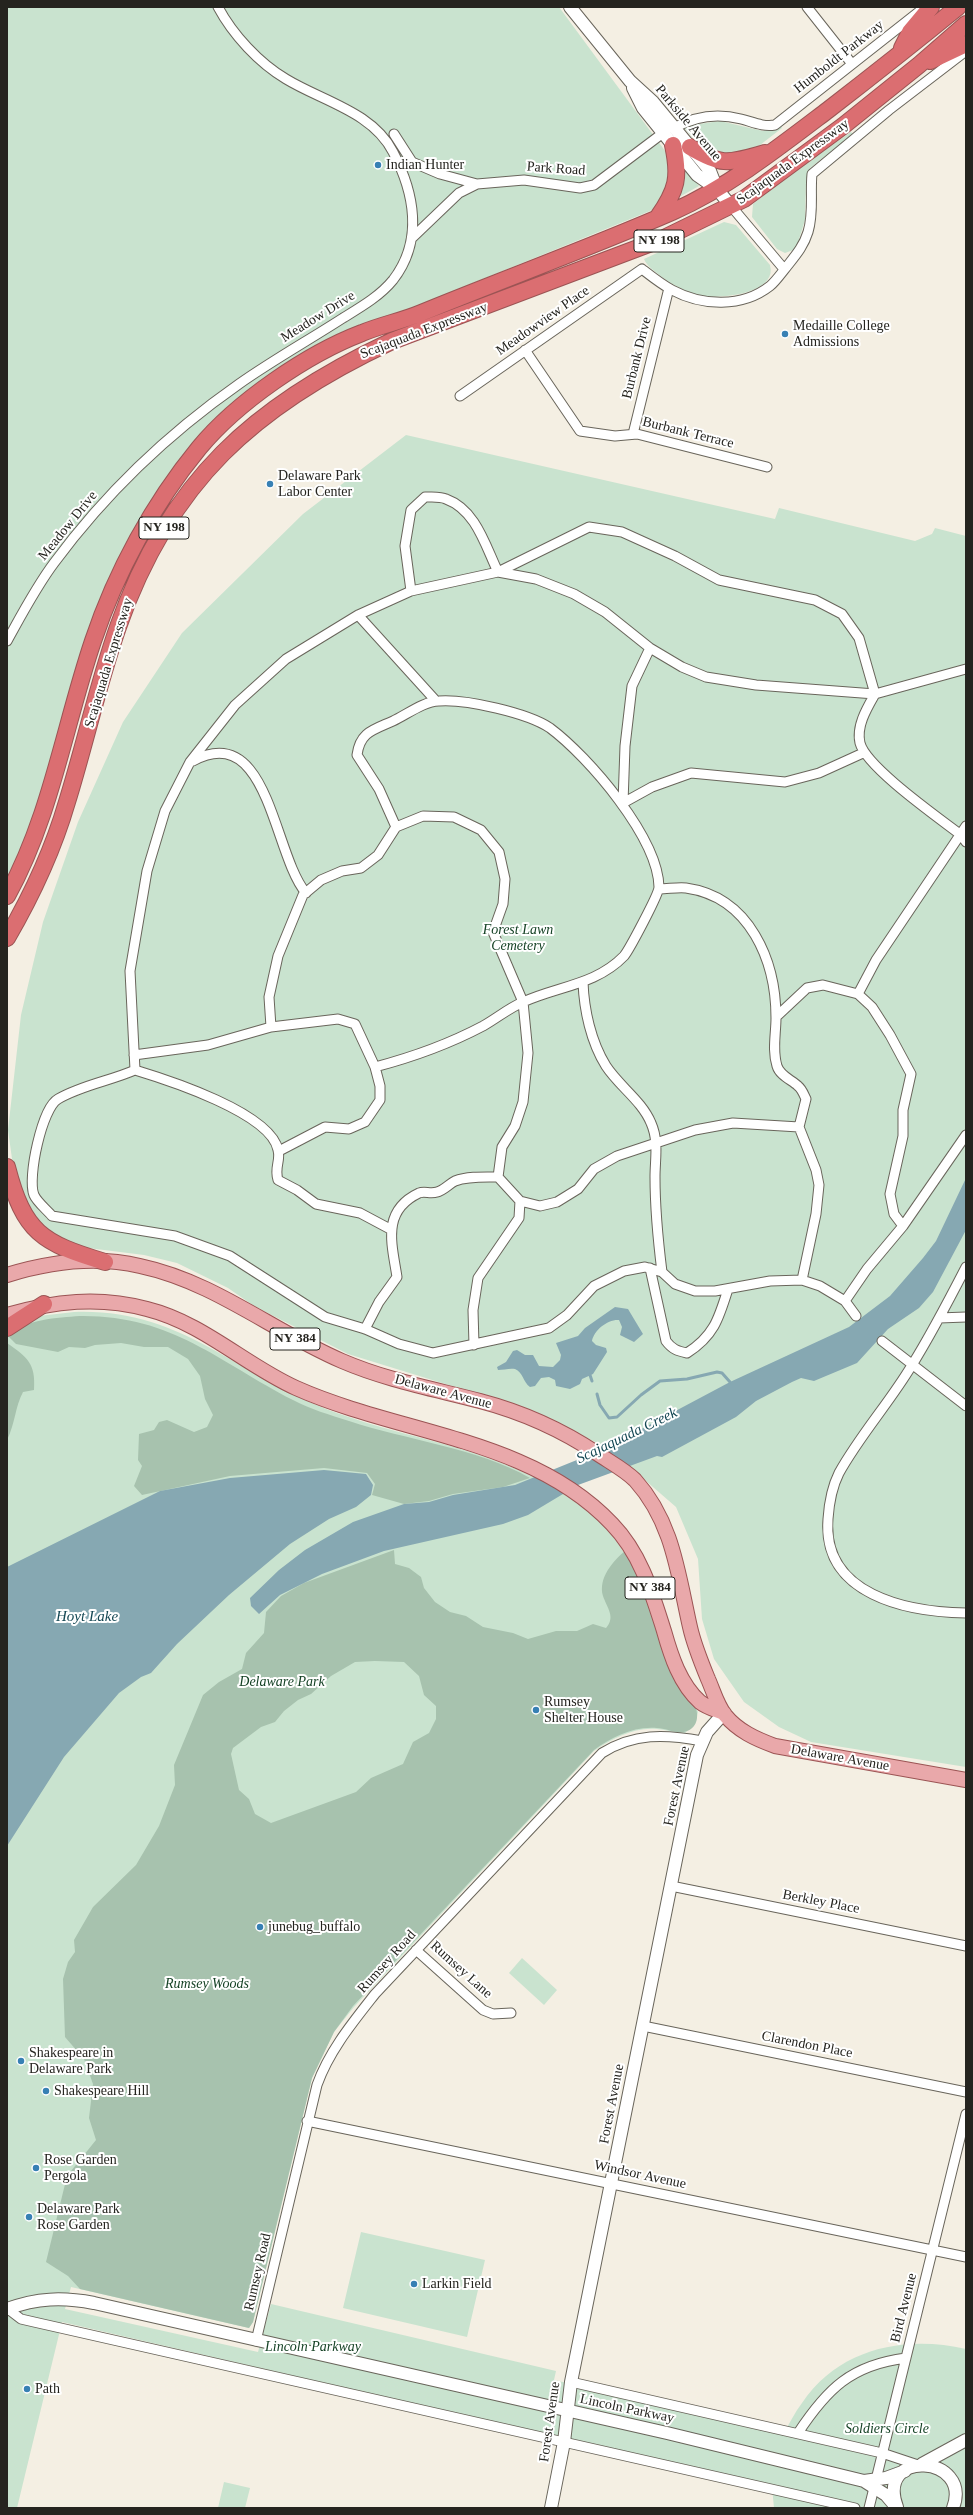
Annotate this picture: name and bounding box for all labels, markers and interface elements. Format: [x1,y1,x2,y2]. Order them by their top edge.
street label: Humboldt Parkway [791,17,887,97]
street label: Parkside Avenue [651,82,725,164]
street label: Scajaquada Expressway [733,116,853,208]
place label: Indian Hunter [386,157,464,173]
street label: Park Road [526,159,586,179]
marker: Indian Hunter [373,160,383,170]
road number: NY 198 [634,230,684,252]
street label: Meadowview Place [493,283,593,359]
street label: Meadow Drive [278,288,358,346]
street label: Scajaquada Expressway [358,299,490,363]
street label: Burbank Drive [619,315,655,401]
place label: Medaille College Admissions [793,318,890,350]
marker: Medaille College Admissions [780,329,790,339]
street label: Burbank Terrace [641,414,735,452]
place label: Delaware Park Labor Center [278,468,361,500]
marker: Delaware Park Labor Center [265,479,275,489]
street label: Meadow Drive [35,488,101,564]
road number: NY 198 [139,517,189,539]
street label: Scajaquada Expressway [81,596,137,730]
park label: Forest Lawn Cemetery [483,922,553,954]
road number: NY 384 [270,1328,320,1350]
street label: Delaware Avenue [393,1371,493,1413]
water label: Scajaquada Creek [574,1404,680,1468]
road number: NY 384 [625,1577,675,1599]
water label: Hoyt Lake [56,1608,118,1626]
park label: Delaware Park [239,1674,325,1690]
place label: Rumsey Shelter House [544,1694,623,1726]
marker: Rumsey Shelter House [531,1705,541,1715]
street label: Delaware Avenue [789,1741,891,1775]
street label: Forest Avenue [660,1745,694,1827]
street label: Berkley Place [781,1886,861,1918]
place label: junebug_buffalo [268,1919,360,1935]
marker: junebug_buffalo [255,1922,265,1932]
street label: Rumsey Road [354,1927,420,1997]
street label: Rumsey Lane [427,1938,495,2002]
park label: Rumsey Woods [165,1976,249,1992]
street label: Clarendon Place [760,2028,854,2062]
place label: Shakespeare in Delaware Park [29,2045,113,2078]
marker: Shakespeare in Delaware Park [16,2056,26,2066]
street label: Forest Avenue [596,2063,628,2145]
place label: Shakespeare Hill [54,2083,149,2099]
marker: Shakespeare Hill [41,2086,51,2096]
place label: Rose Garden Pergola [44,2152,117,2184]
street label: Windsor Avenue [592,2157,688,2193]
marker: Rose Garden Pergola [31,2163,41,2173]
place label: Delaware Park Rose Garden [37,2201,120,2234]
marker: Delaware Park Rose Garden [24,2212,34,2222]
street label: Rumsey Road [241,2232,275,2312]
street label: Bird Avenue [887,2272,921,2344]
place label: Larkin Field [422,2276,492,2292]
marker: Larkin Field [409,2279,419,2289]
park label: Lincoln Parkway [265,2339,361,2355]
place label: Path [35,2381,60,2397]
street label: Forest Avenue [536,2381,564,2463]
marker: Path [22,2384,32,2394]
street label: Lincoln Parkway [578,2391,676,2427]
park label: Soldiers Circle [845,2421,929,2437]

